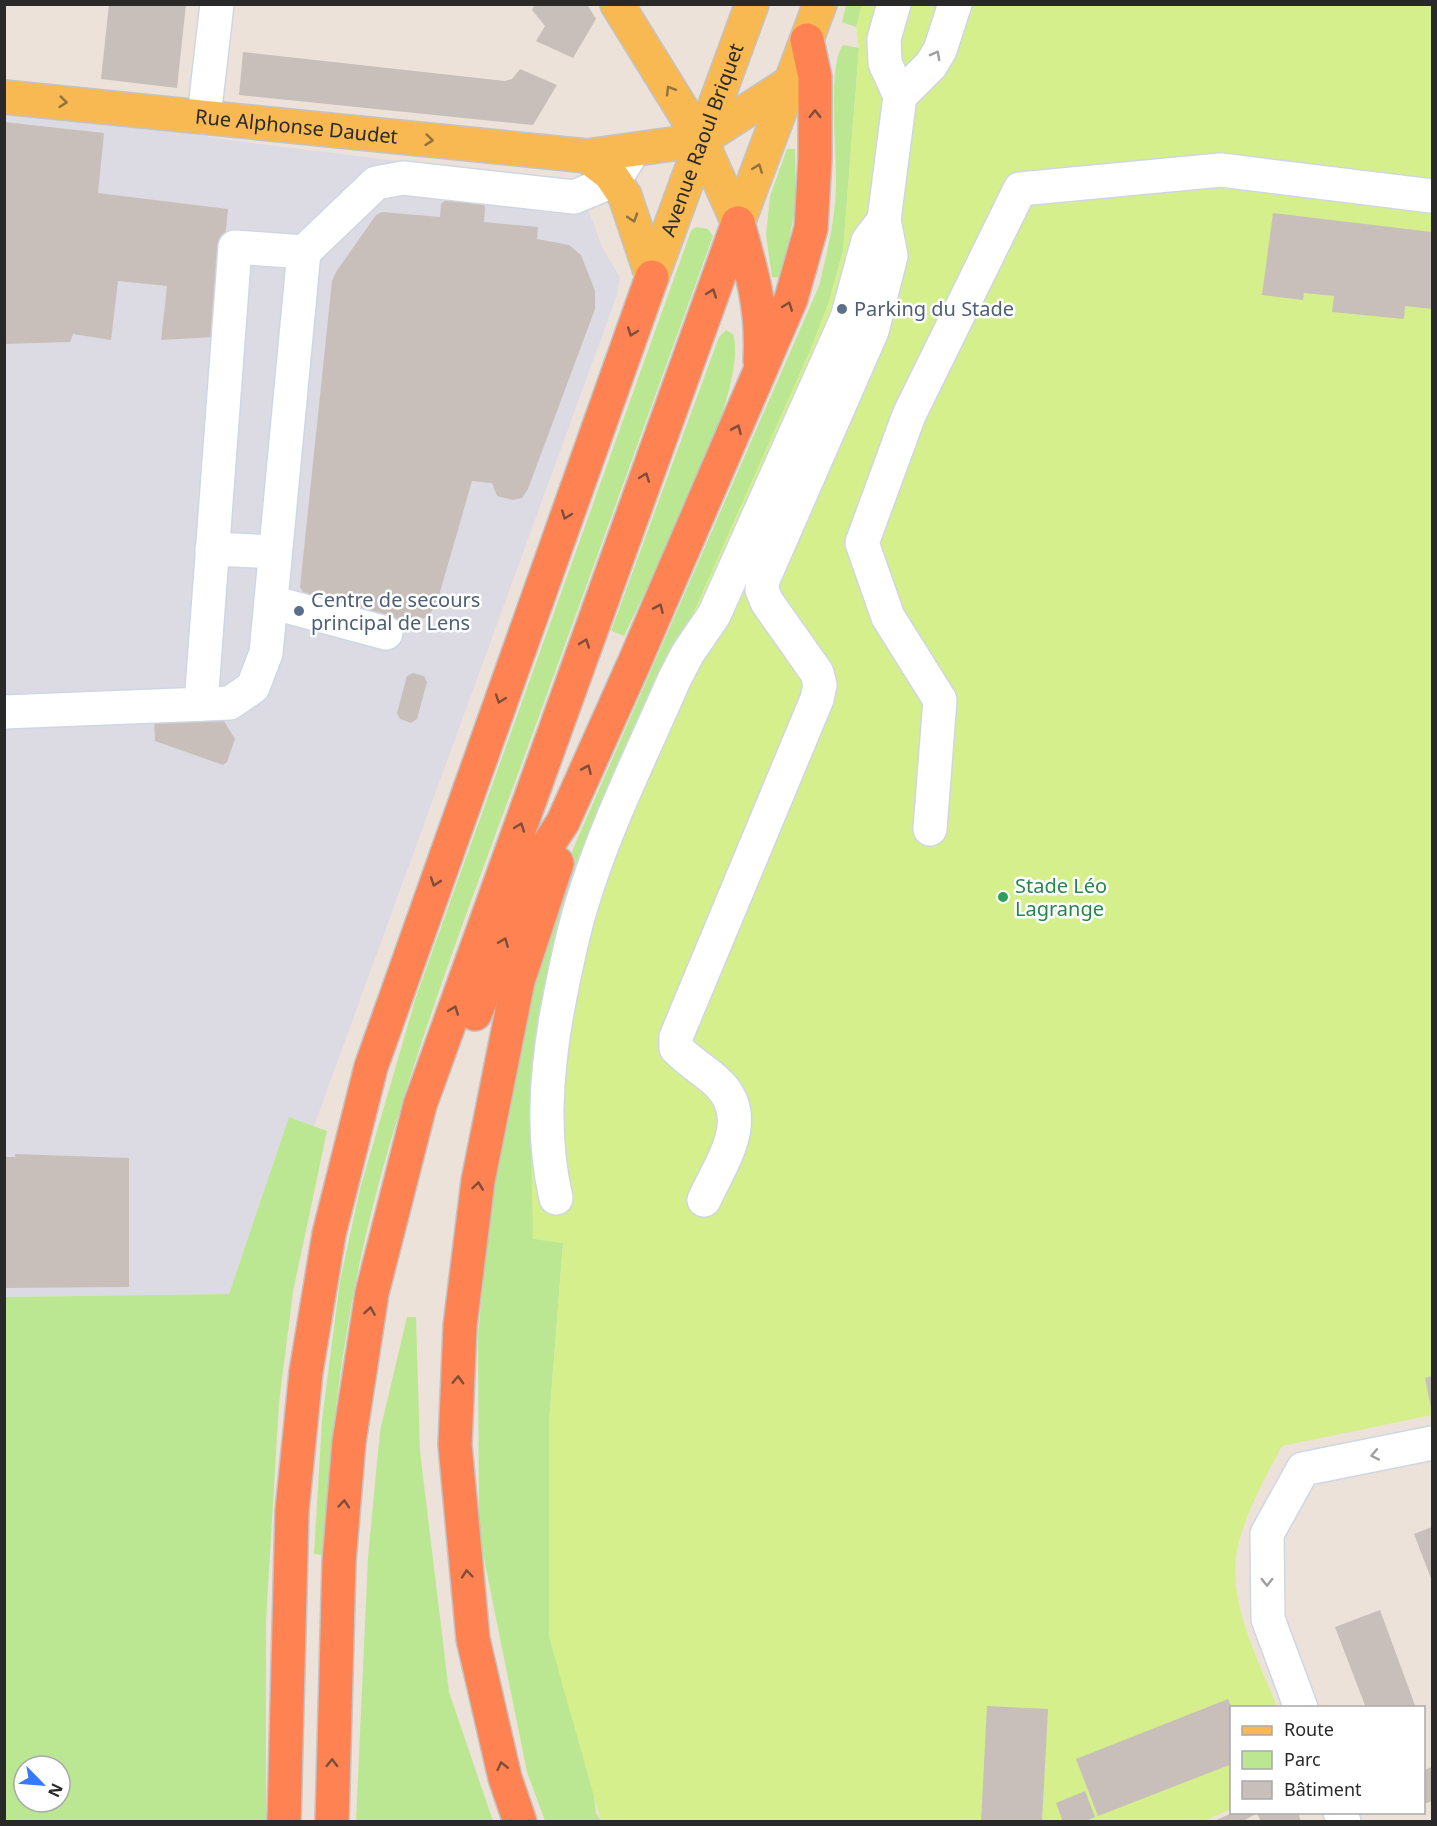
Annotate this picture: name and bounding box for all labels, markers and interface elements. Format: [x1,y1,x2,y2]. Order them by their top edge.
street label: Avenue Raoul Briquet [654,39,749,240]
one-way arrow [929,51,940,61]
one-way arrow [666,86,678,96]
one-way arrow [58,96,67,108]
street label: Rue Alphonse Daudet [194,102,399,150]
one-way arrow [809,110,821,119]
one-way arrow [425,133,434,146]
one-way arrow [751,164,764,174]
one-way arrow [626,212,639,223]
one-way arrow [705,289,717,300]
place label: Parking du Stade [854,295,1014,322]
one-way arrow [781,301,793,312]
marker: Parking du Stade [835,302,849,316]
one-way arrow [626,326,639,337]
one-way arrow [729,424,741,435]
one-way arrow [638,472,650,483]
one-way arrow [561,509,574,520]
place label: Centre de secours principal de Lens [311,586,480,636]
one-way arrow [652,603,664,614]
marker: Centre de secours principal de Lens [292,604,306,618]
one-way arrow [578,638,591,649]
one-way arrow [495,693,508,704]
one-way arrow [580,765,592,776]
one-way arrow [512,822,525,832]
place label: Stade Léo Lagrange [1015,872,1107,922]
one-way arrow [429,877,442,887]
marker: Stade Léo Lagrange [996,890,1010,904]
one-way arrow [497,937,509,948]
one-way arrow [446,1005,459,1016]
one-way arrow [471,1182,483,1191]
one-way arrow [363,1306,375,1316]
one-way arrow [452,1375,464,1384]
one-way arrow [1370,1448,1380,1461]
one-way arrow [337,1500,350,1509]
one-way arrow [461,1570,474,1579]
one-way arrow [1261,1577,1273,1586]
legend [1230,1706,1425,1814]
text: Route [1284,1717,1334,1741]
text: Parc [1284,1747,1321,1771]
north arrow [12,1754,72,1814]
one-way arrow [326,1759,339,1768]
one-way arrow [497,1761,510,1771]
text: Bâtiment [1284,1777,1362,1801]
text: N [43,1780,68,1801]

